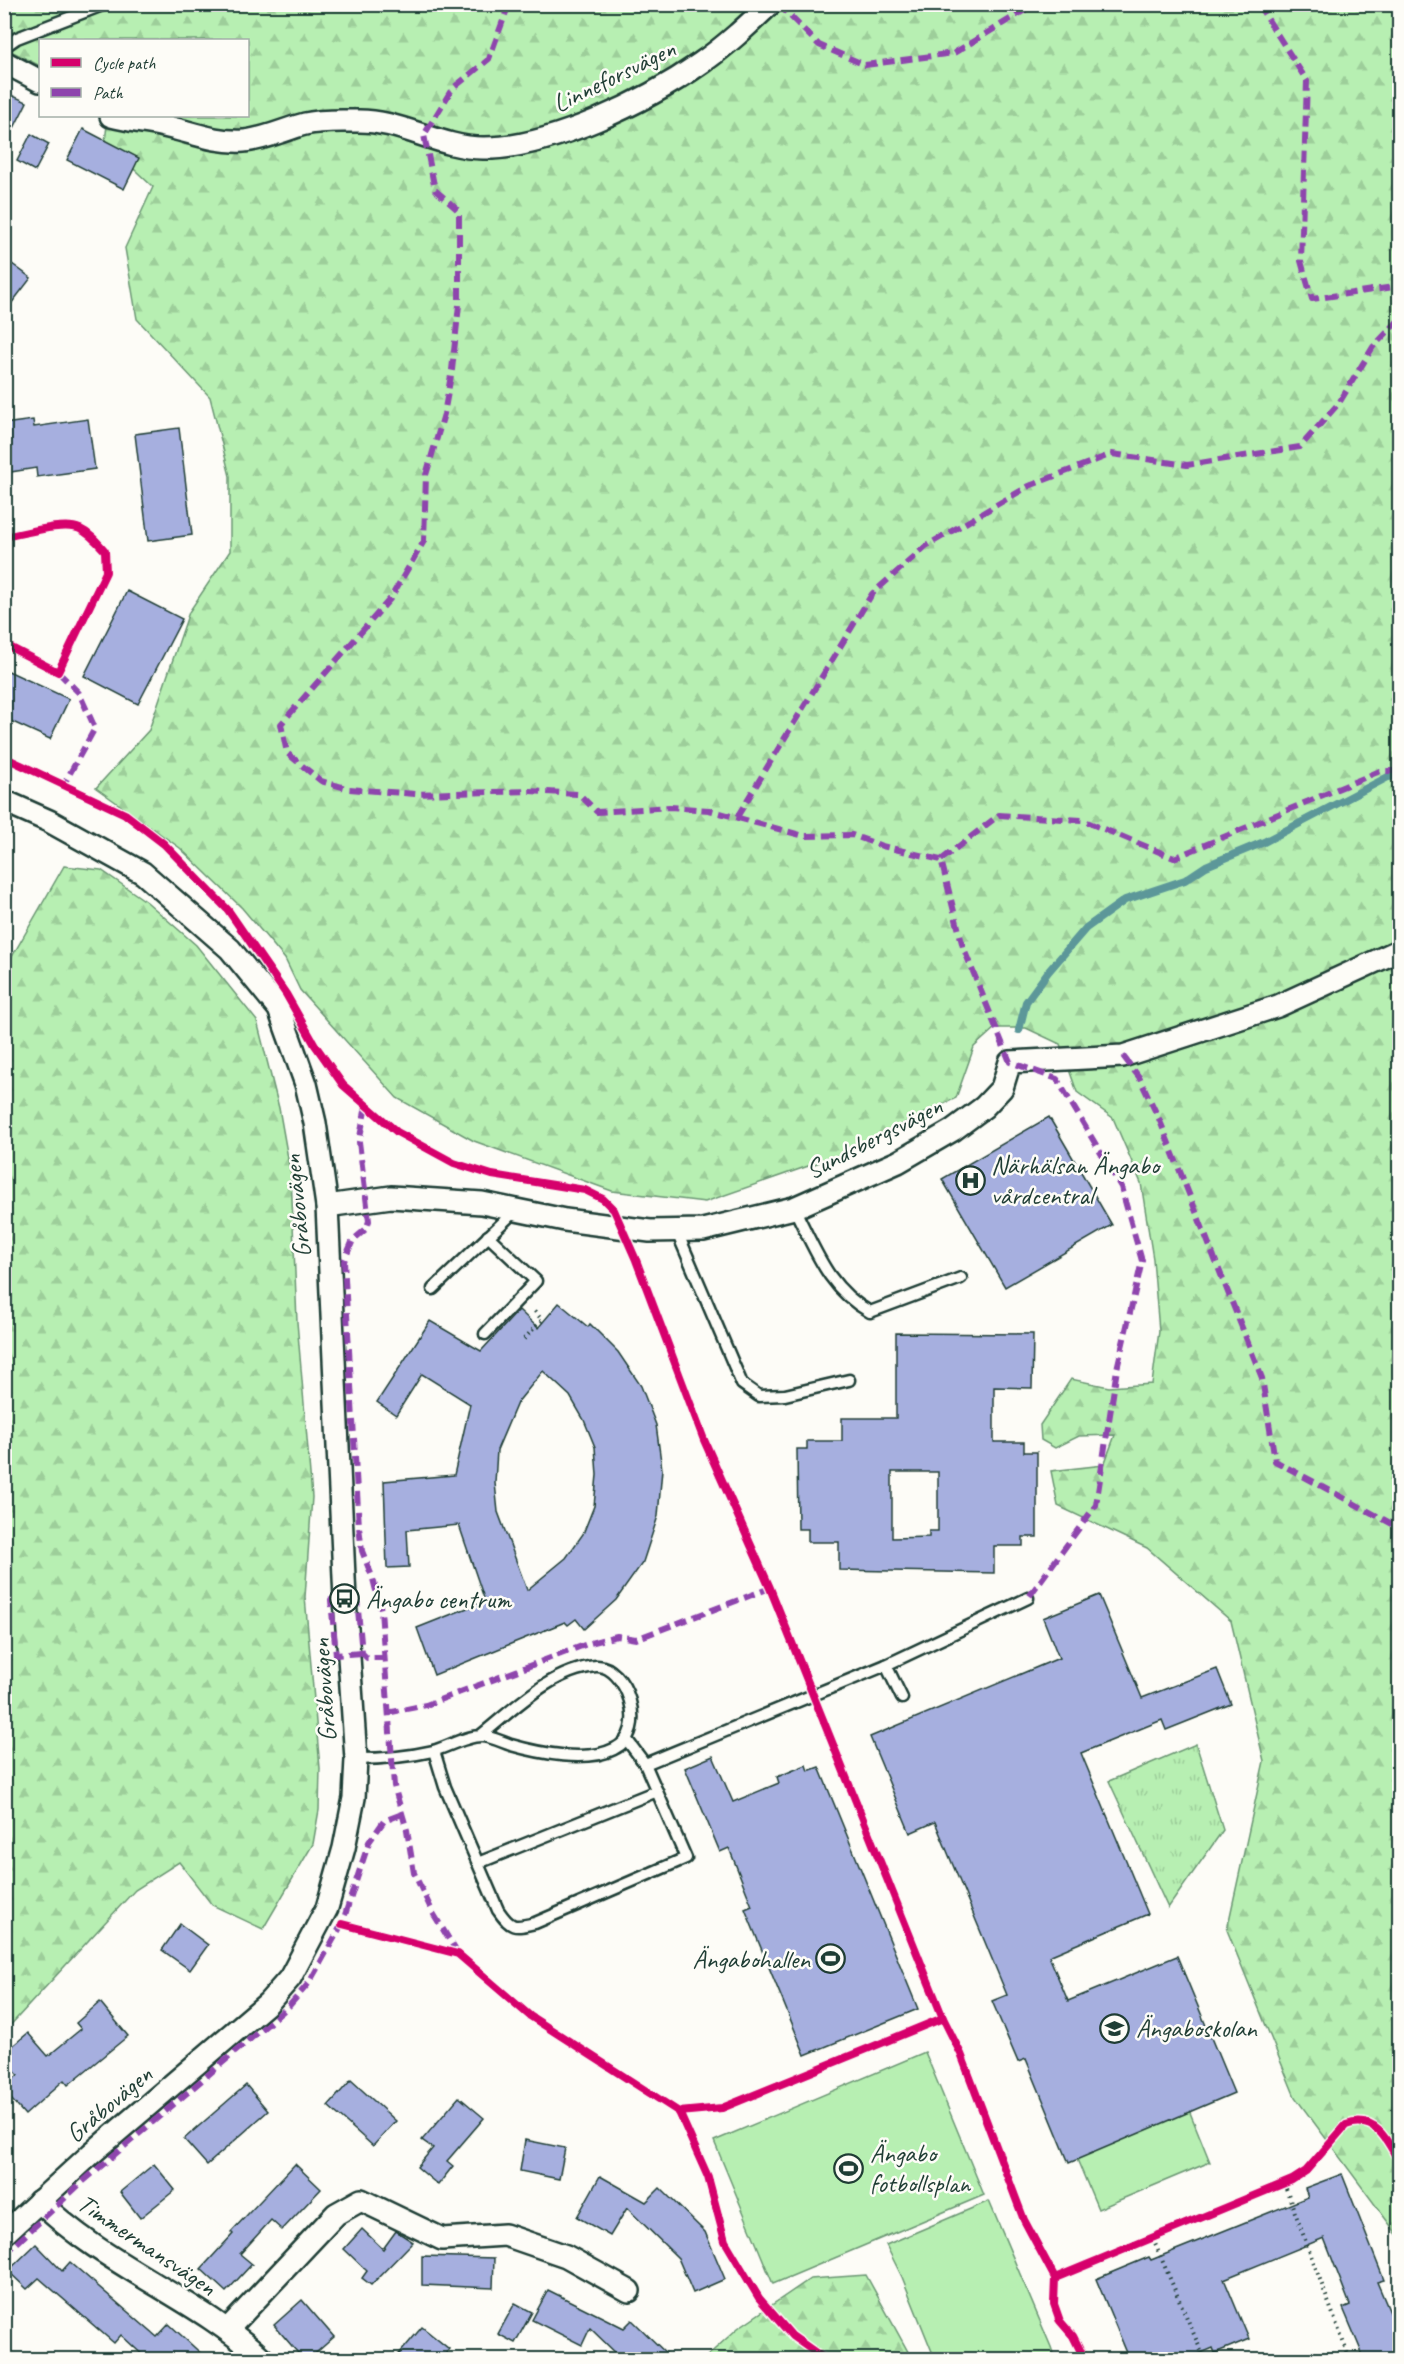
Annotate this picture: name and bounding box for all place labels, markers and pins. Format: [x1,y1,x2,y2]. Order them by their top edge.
place label: Närhälsan Ängabo vårdcentral [991,1149,1162,1212]
hospital icon: Närhälsan Ängabo vårdcentral [954,1164,986,1196]
bus stop icon: Ängabo centrum [329,1583,361,1615]
place label: Ängabo centrum [366,1583,513,1616]
place label: Ängabohallen [693,1943,811,1976]
sports icon: Ängabohallen [815,1943,847,1975]
school or university icon: Ängaboskolan [1099,2012,1131,2044]
place label: Ängaboskolan [1136,2012,1258,2045]
place label: Ängabo fotbollsplan [870,2137,971,2200]
sports icon: Ängabo fotbollsplan [833,2152,865,2184]

